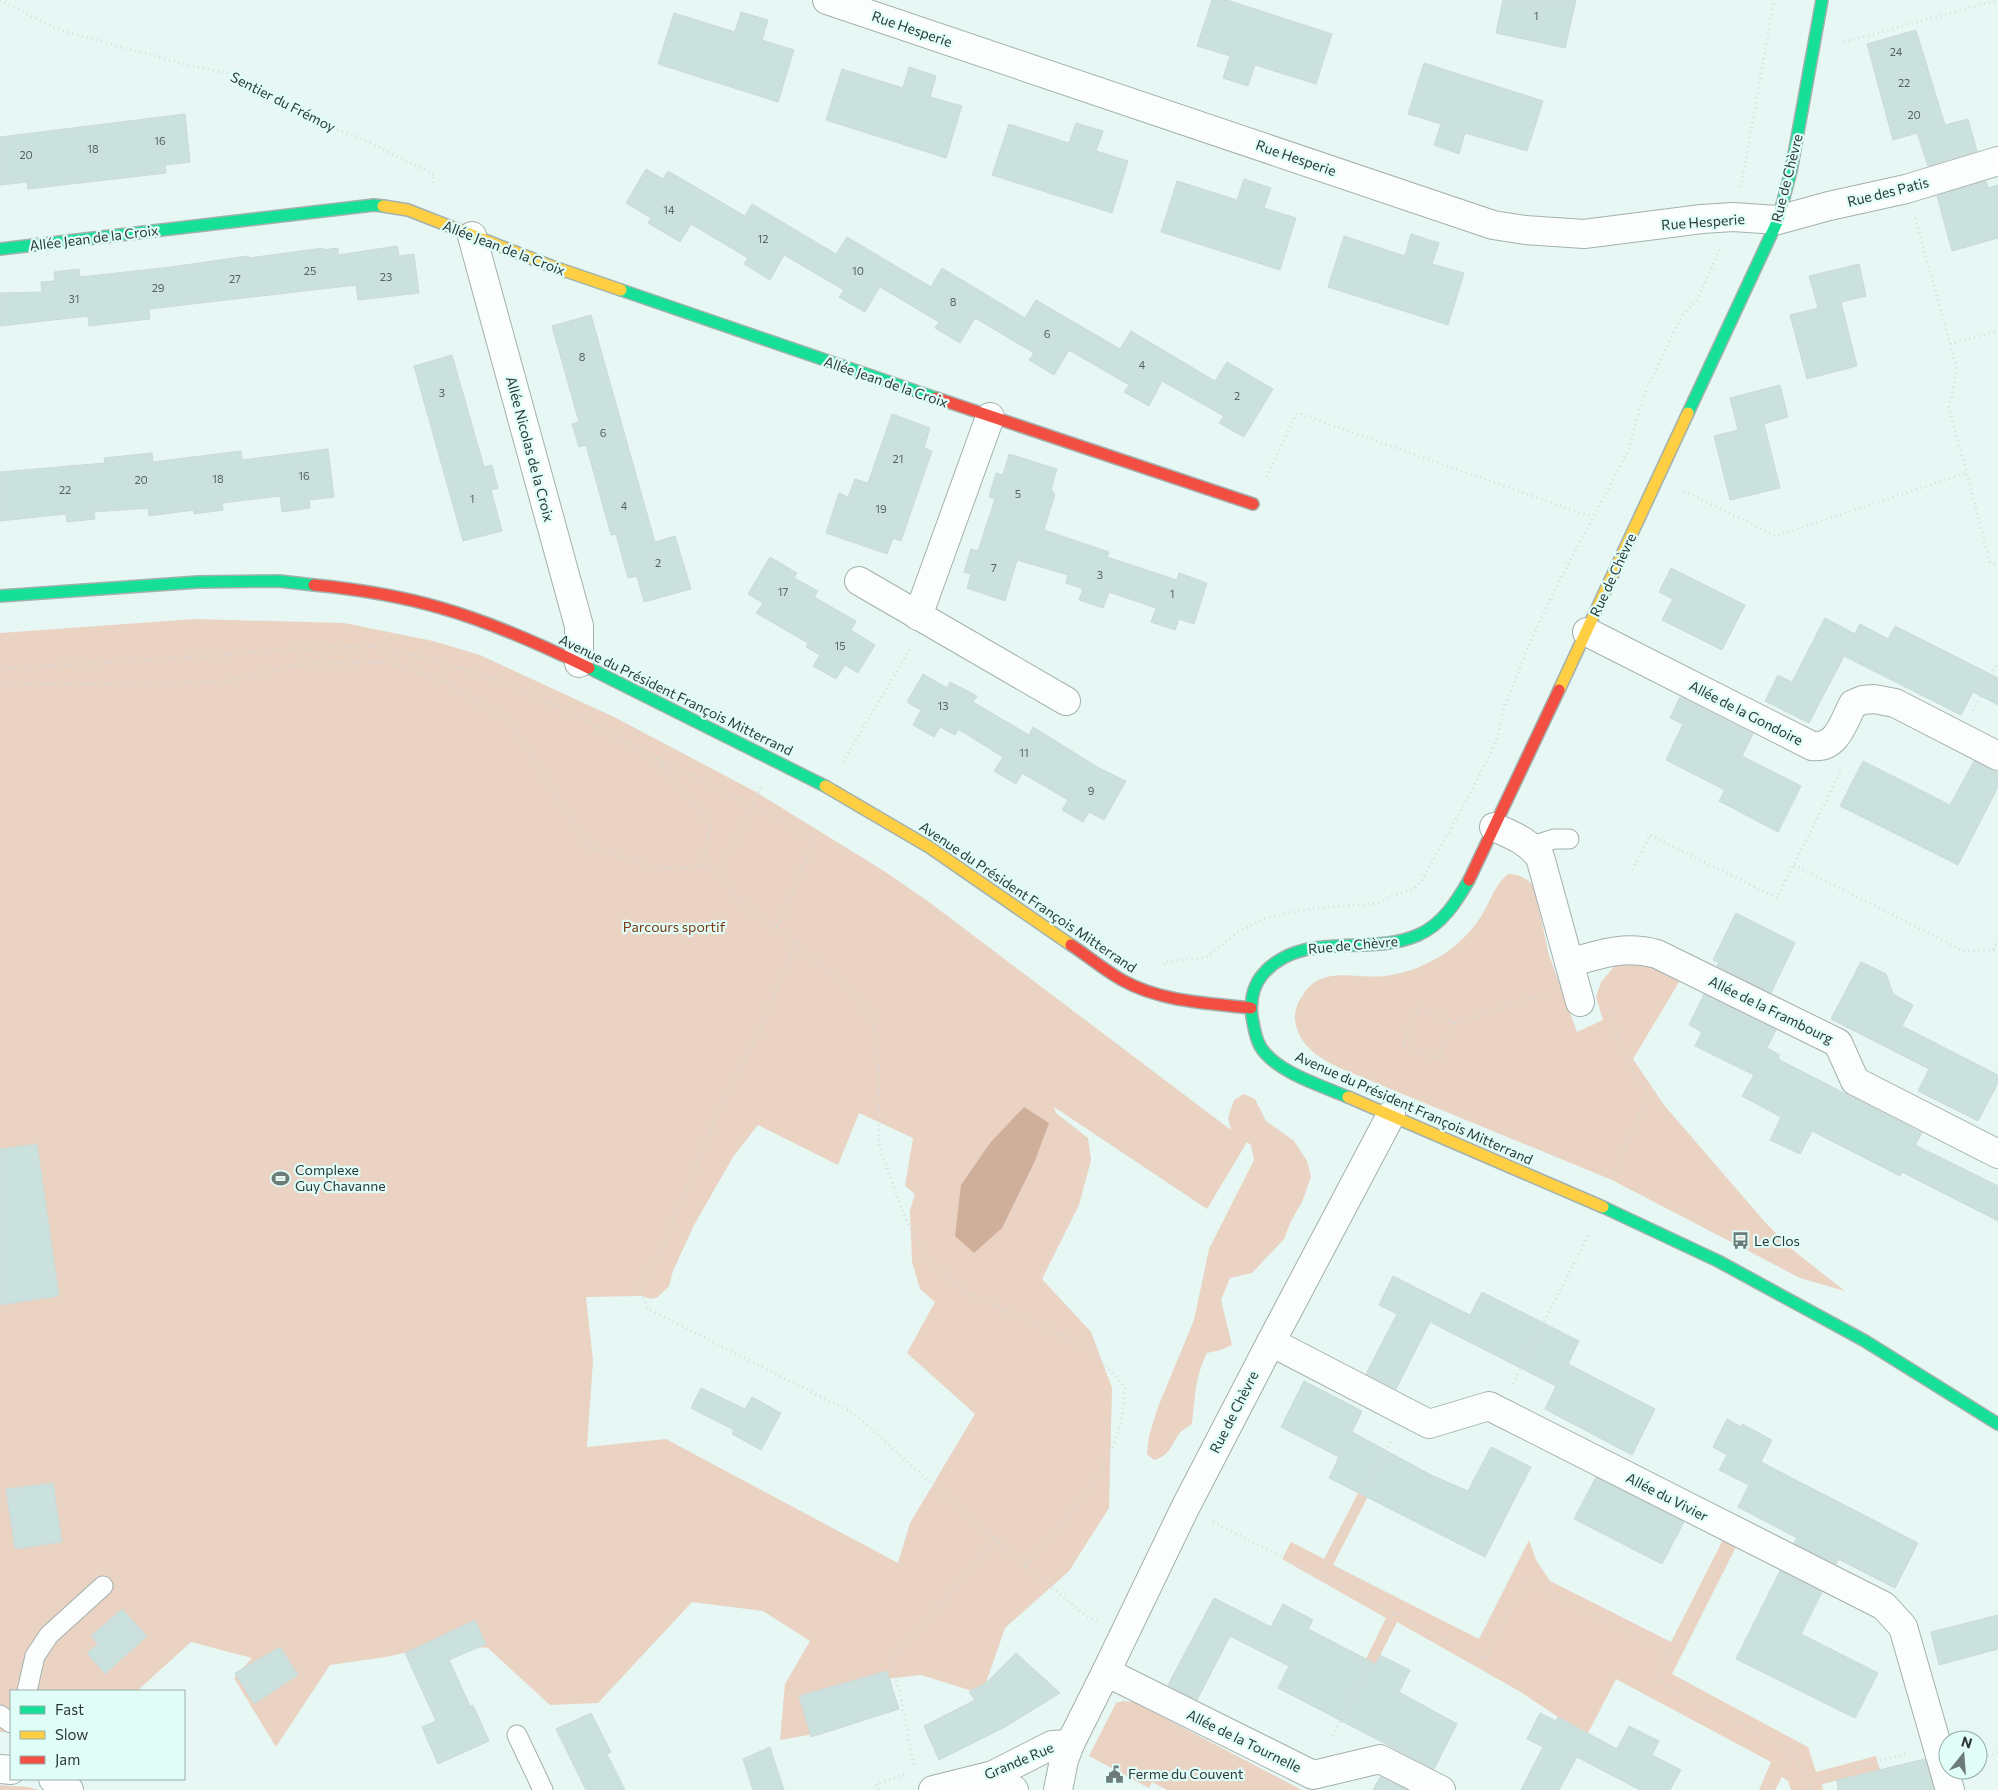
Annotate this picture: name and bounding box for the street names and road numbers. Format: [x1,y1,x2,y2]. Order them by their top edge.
street label: Rue Hesperie [870,7,954,50]
street label: Sentier du Frémoy [228,68,338,135]
street label: Rue de Chèvre [1767,132,1806,224]
street label: Rue Hesperie [1254,136,1338,179]
street label: Rue des Patis [1845,173,1930,210]
street label: Rue Hesperie [1661,210,1745,233]
street label: Allée Jean de la Croix [441,216,568,279]
street label: Allée Jean de la Croix [28,221,160,254]
street label: Allée Jean de la Croix [822,352,951,411]
street label: Allée Nicolas de la Croix [503,374,558,524]
street label: Rue de Chèvre [1586,530,1639,619]
street label: Avenue du Président François Mitterrand [556,630,796,759]
street label: Allée de la Gondoire [1687,677,1806,749]
street label: Avenue du Président François Mitterrand [917,817,1140,976]
street label: Rue de Chèvre [1307,932,1399,957]
street label: Allée de la Frambourg [1706,972,1837,1047]
street label: Avenue du Président François Mitterrand [1293,1047,1536,1168]
street label: Rue de Chèvre [1206,1368,1262,1456]
street label: Allée du Vivier [1623,1469,1711,1525]
street label: Allée de la Tournelle [1184,1705,1304,1776]
street label: Grande Rue [982,1738,1056,1783]

